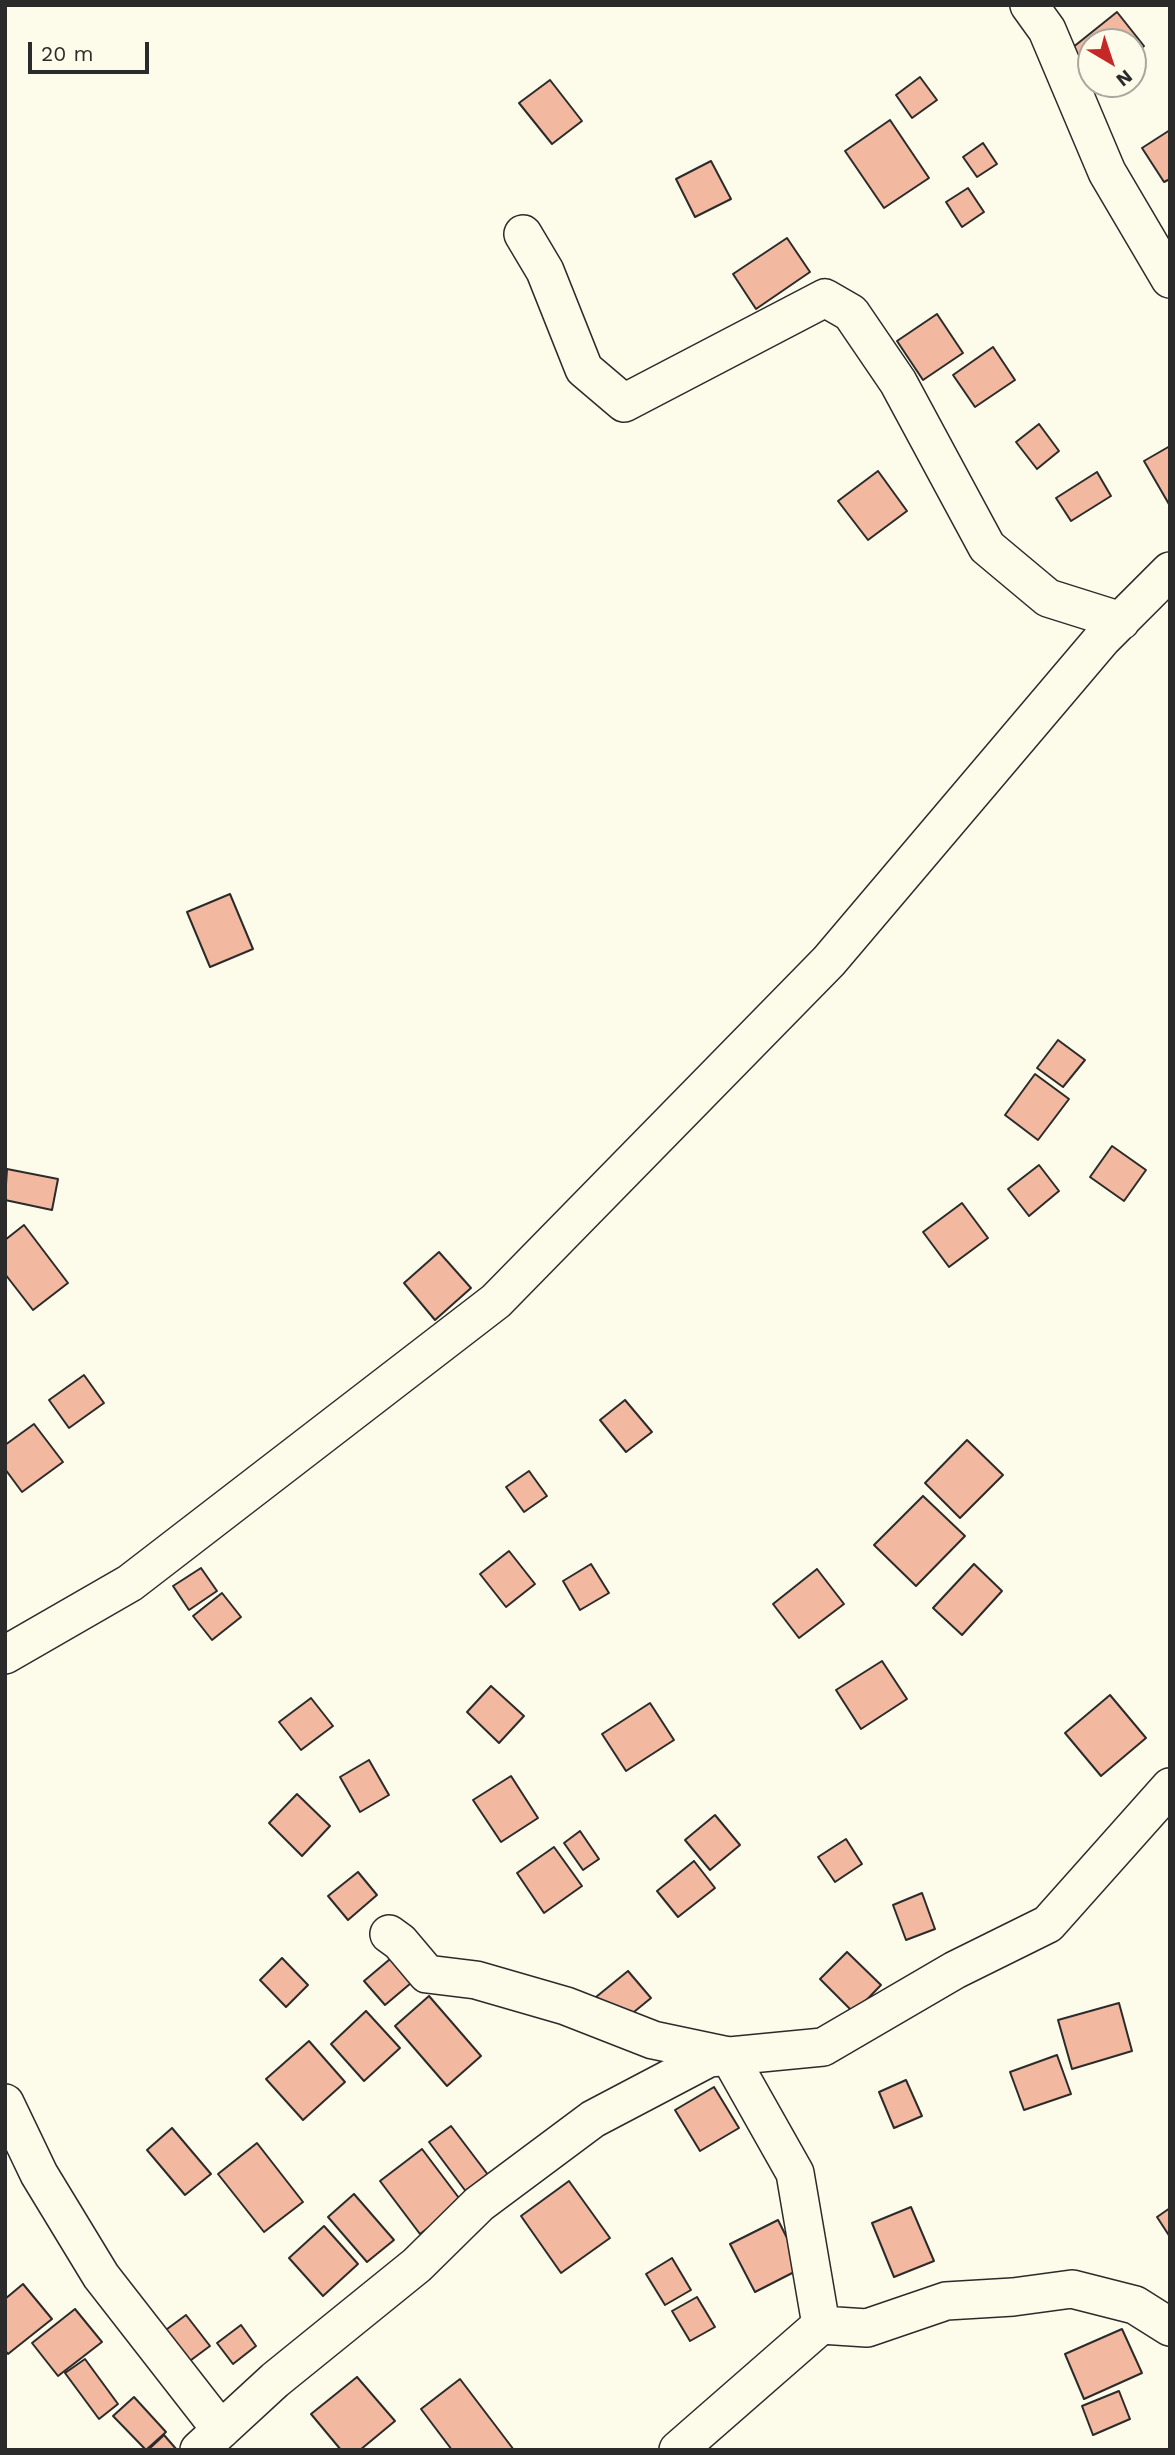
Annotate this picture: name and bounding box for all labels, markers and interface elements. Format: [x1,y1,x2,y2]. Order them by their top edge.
scale bar [32,28,152,72]
north arrow [1077,28,1147,98]
text: 20 m [41,41,93,66]
text: N [1112,65,1137,92]

